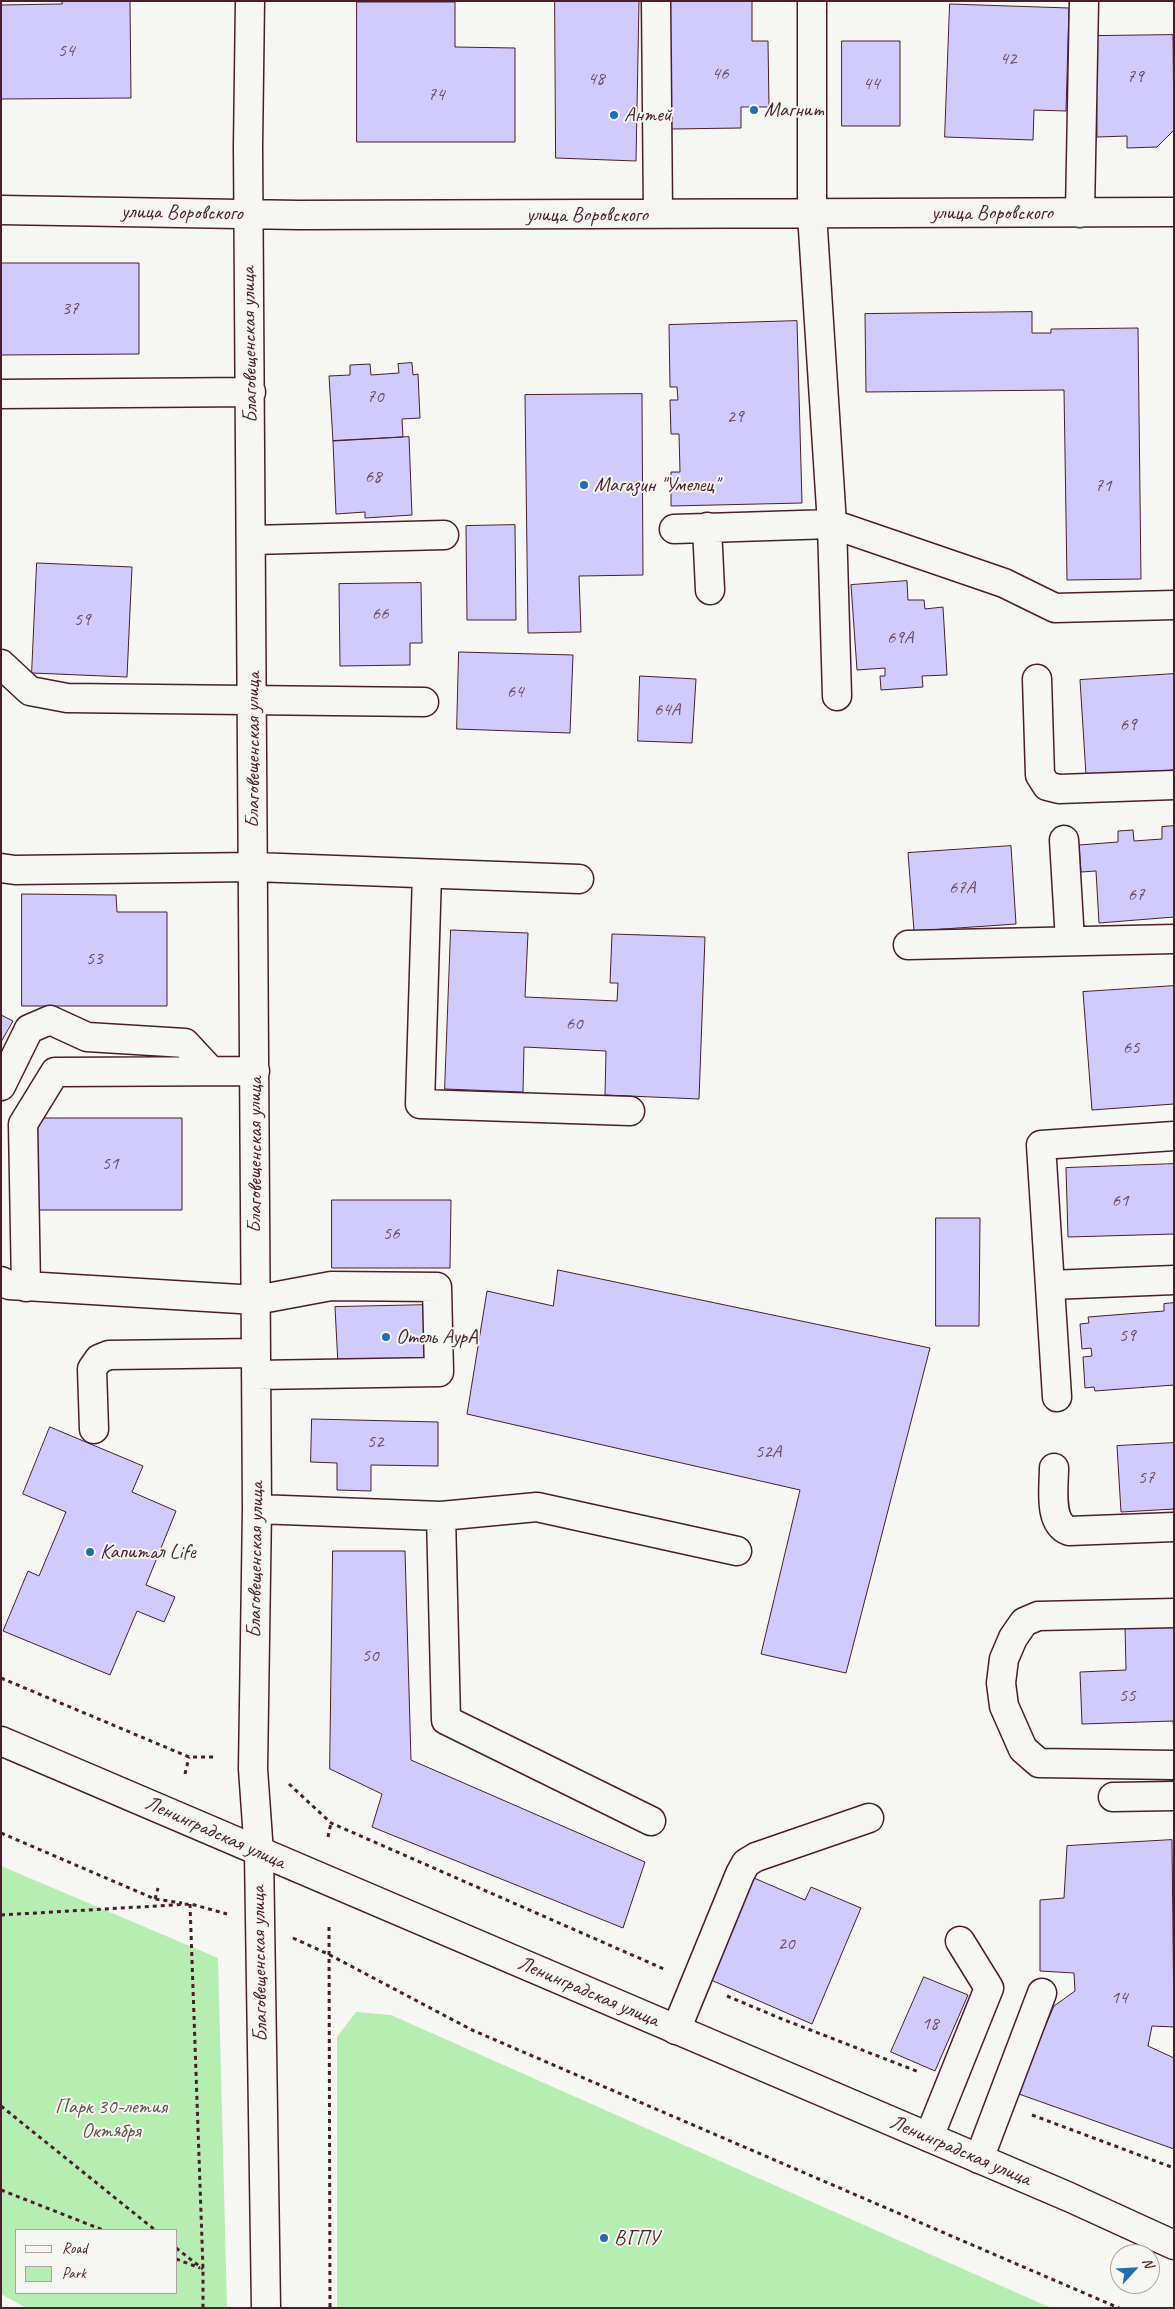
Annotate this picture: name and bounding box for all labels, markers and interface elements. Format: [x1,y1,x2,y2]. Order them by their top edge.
house number: 54 [57,40,75,62]
house number: 42 [999,48,1017,70]
house number: 46 [711,63,729,85]
house number: 79 [1126,66,1144,88]
house number: 48 [587,68,605,90]
house number: 44 [862,73,880,95]
house number: 74 [427,84,445,106]
place label: Магнит [764,97,824,123]
place label: Антей [624,102,672,128]
marker: Магнит [748,104,760,116]
marker: Антей [608,109,620,121]
street label: улица Воровского [121,199,243,227]
street label: улица Воровского [931,200,1053,226]
street label: улица Воровского [526,202,648,228]
street label: Благовещенская улица [236,267,264,423]
house number: 37 [61,298,79,320]
house number: 70 [366,386,384,408]
house number: 29 [726,406,744,428]
house number: 68 [364,466,382,488]
place label: Магазин "Умелец" [594,472,719,498]
house number: 71 [1094,475,1112,497]
marker: Магазин "Умелец" [578,479,590,491]
house number: 66 [371,603,389,625]
house number: 59 [73,609,91,631]
house number: 69А [887,627,913,649]
street label: Благовещенская улица [240,672,266,828]
house number: 64 [506,681,524,703]
house number: 64А [654,699,680,721]
house number: 69 [1119,714,1137,736]
house number: 67А [949,877,975,899]
house number: 67 [1127,884,1145,906]
house number: 53 [85,948,103,970]
house number: 60 [565,1013,583,1035]
house number: 65 [1122,1037,1140,1059]
street label: Благовещенская улица [242,1077,268,1233]
house number: 51 [101,1153,119,1175]
house number: 61 [1111,1190,1129,1212]
house number: 56 [382,1223,400,1245]
place label: Отель АурА [396,1324,477,1350]
house number: 59 [1118,1325,1136,1347]
marker: Отель АурА [380,1331,392,1343]
house number: 52 [366,1431,384,1453]
house number: 52А [755,1441,781,1463]
house number: 57 [1137,1467,1155,1489]
street label: Благовещенская улица [242,1482,270,1638]
place label: Капитал Life [100,1539,196,1565]
marker: Капитал Life [84,1546,96,1558]
house number: 50 [361,1645,379,1667]
house number: 55 [1118,1685,1136,1707]
street label: Ленинградская улица [141,1791,289,1875]
street label: Благовещенская улица [246,1886,274,2042]
house number: 20 [777,1933,795,1955]
street label: Ленинградская улица [514,1951,662,2033]
house number: 14 [1110,1987,1128,2009]
house number: 18 [921,2013,939,2035]
park label: Парк 30-летия Октября [55,2094,167,2144]
street label: Ленинградская улица [886,2110,1034,2192]
place label: ВГПУ [614,2225,659,2251]
legend [15,2229,178,2294]
marker: ВГПУ [598,2232,610,2244]
text: Road [62,2239,87,2258]
north arrow [1110,2244,1160,2294]
text: N [1139,2255,1158,2270]
text: Park [62,2264,86,2283]

